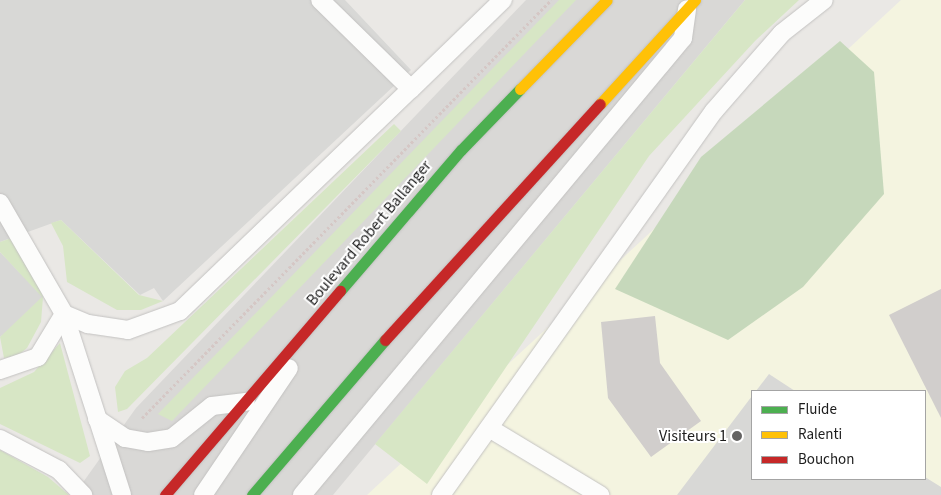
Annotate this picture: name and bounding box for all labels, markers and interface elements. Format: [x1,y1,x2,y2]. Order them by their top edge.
street label: Boulevard Robert Ballanger [303,156,435,310]
legend [751,390,926,480]
text: Fluide [798,399,837,420]
text: Ralenti [798,424,842,445]
place label: Visiteurs 1 [659,426,727,446]
marker: Visiteurs 1 [731,430,743,442]
text: Bouchon [798,449,854,470]

